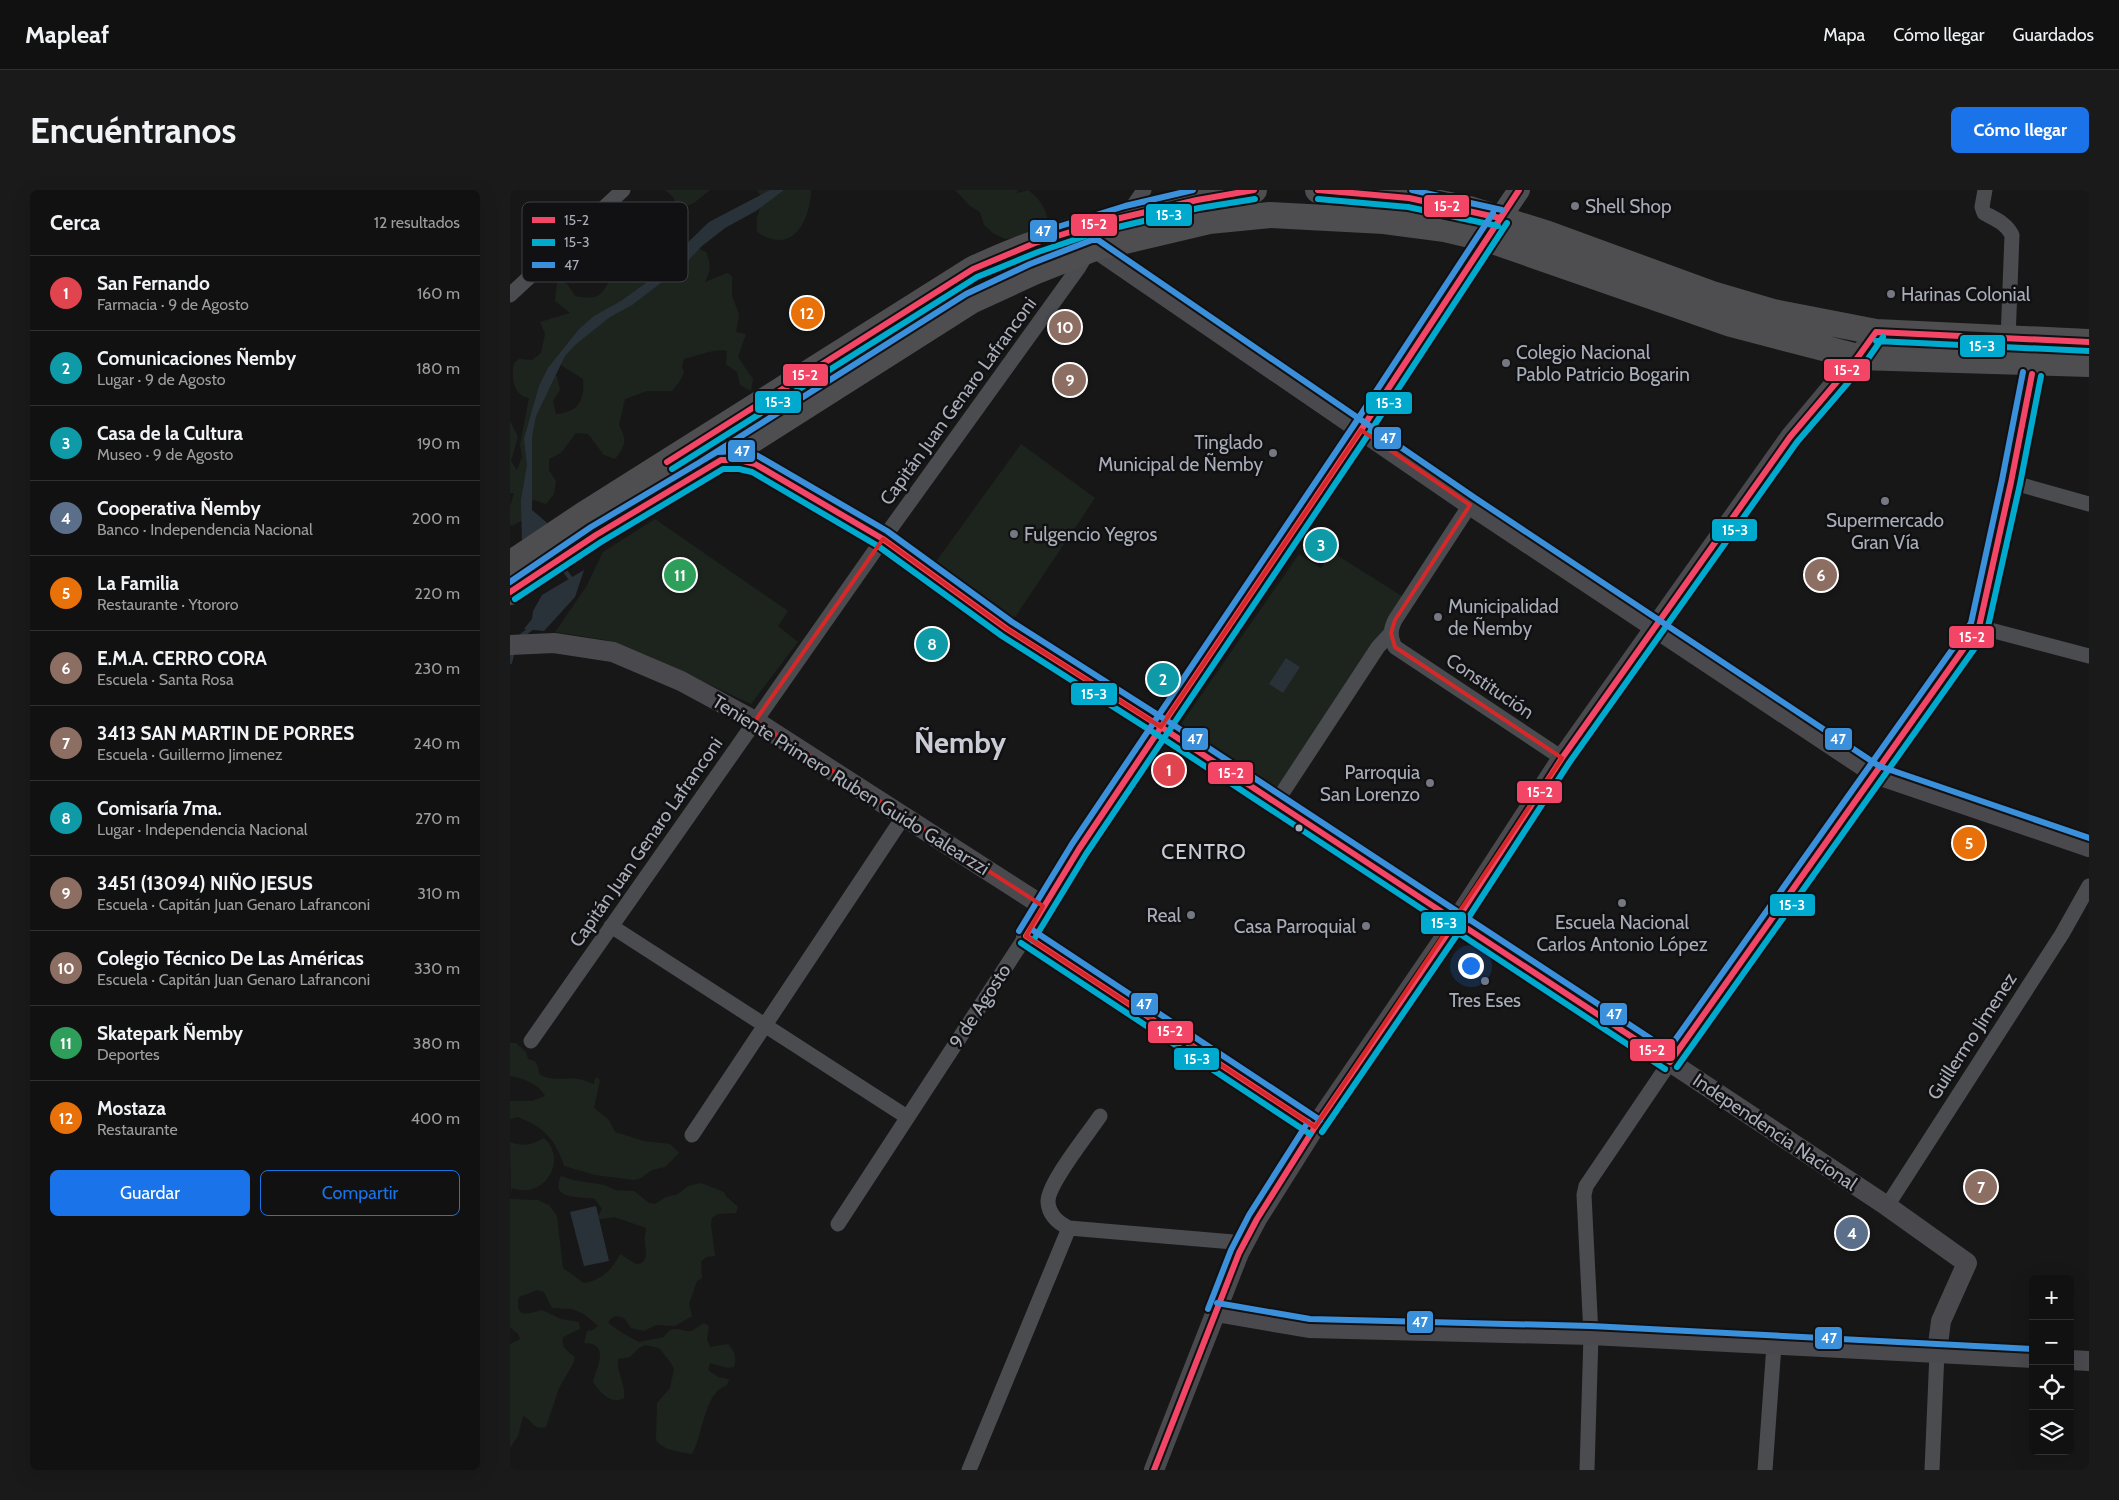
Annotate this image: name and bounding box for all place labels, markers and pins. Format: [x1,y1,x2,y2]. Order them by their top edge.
place label: Shell Shop [1585,195,1672,218]
marker: Shell Shop [1569,200,1581,212]
place label: Harinas Colonial [1901,283,2031,306]
marker: Harinas Colonial [1885,288,1897,300]
pin: 12 [791,294,823,332]
pin: 10 [1049,308,1081,346]
place label: Colegio Nacional Pablo Patricio Bogarin [1516,341,1690,386]
marker: Colegio Nacional Pablo Patricio Bogarin [1500,357,1512,369]
pin: 9 [1054,361,1086,399]
place label: Tinglado Municipal de Ñemby [1098,431,1263,476]
marker: Tinglado Municipal de Ñemby [1267,447,1279,459]
marker: Supermercado Gran Vía [1879,495,1891,507]
place label: Supermercado Gran Vía [1826,509,1944,554]
place label: Fulgencio Yegros [1024,523,1157,546]
pin: 3 [1305,526,1337,564]
marker: Fulgencio Yegros [1008,528,1020,540]
pin: 11 [664,556,696,594]
pin: 6 [1805,556,1837,594]
place label: Municipalidad de Ñemby [1448,595,1559,640]
marker: Municipalidad de Ñemby [1432,611,1444,623]
pin: 8 [916,625,948,663]
pin: 2 [1147,660,1179,698]
pin: 1 [1153,751,1185,789]
place label: Parroquia San Lorenzo [1320,761,1420,806]
marker: Parroquia San Lorenzo [1424,777,1436,789]
unlabelled marker [1294,823,1304,833]
pin: 5 [1953,824,1985,862]
marker: Escuela Nacional Carlos Antonio López [1616,897,1628,909]
place label: Real [1147,904,1182,927]
marker: Real [1185,909,1197,921]
place label: Escuela Nacional Carlos Antonio López [1536,911,1708,956]
place label: Casa Parroquial [1234,915,1357,938]
marker: Casa Parroquial [1360,920,1372,932]
marker: Tres Eses [1479,975,1491,987]
place label: Tres Eses [1449,989,1521,1012]
pin: 7 [1965,1168,1997,1206]
pin: 4 [1836,1214,1868,1252]

